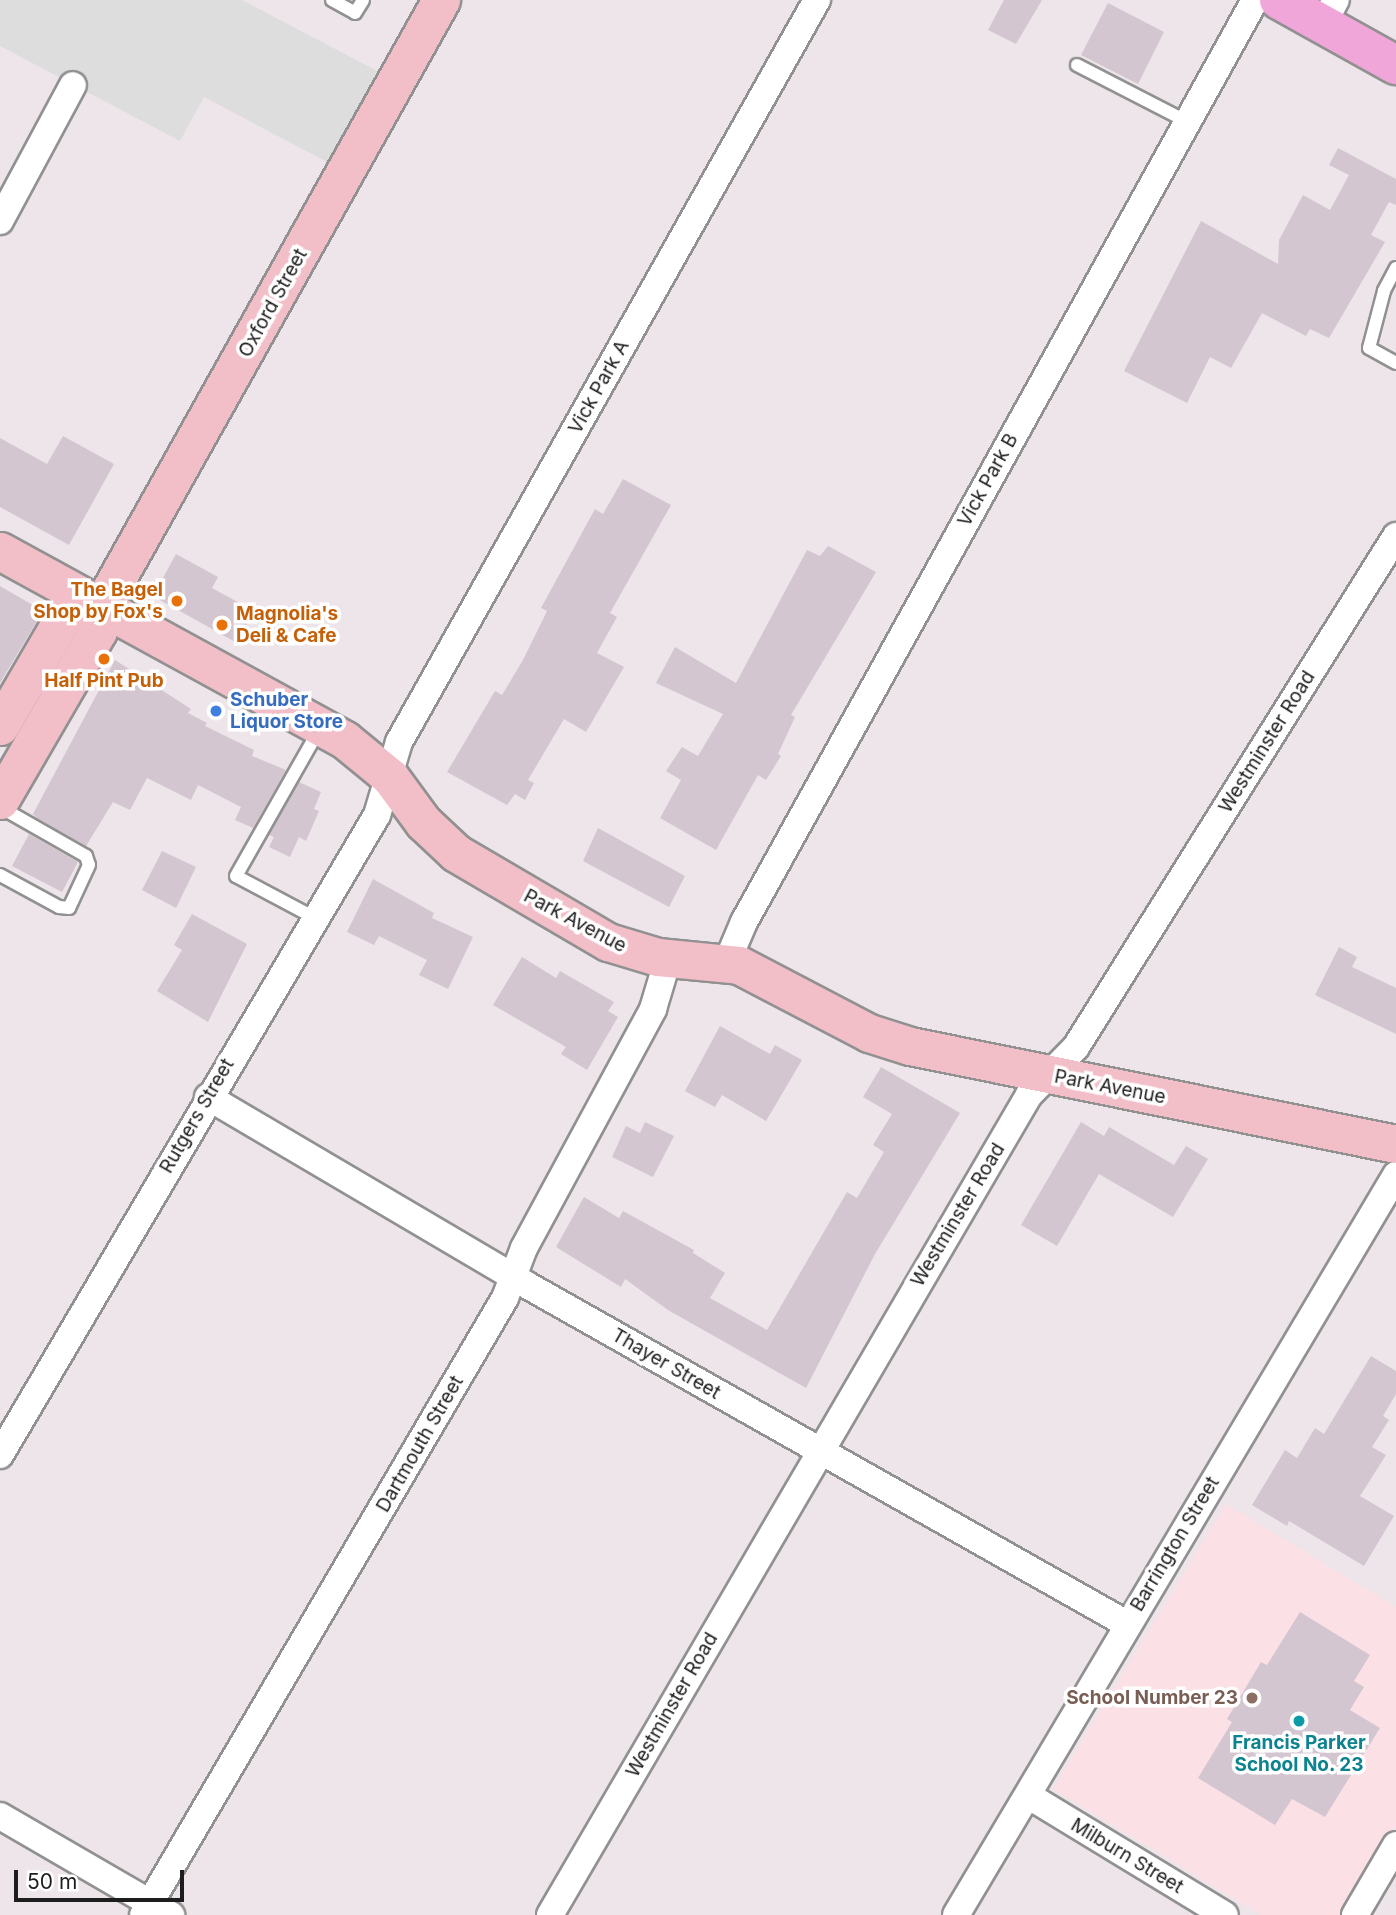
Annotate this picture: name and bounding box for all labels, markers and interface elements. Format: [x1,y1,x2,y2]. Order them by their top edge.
street label: Oxford Street [234,245,312,361]
street label: Vick Park A [564,336,634,438]
street label: Vick Park B [953,430,1023,530]
place label: The Bagel Shop by Fox's [33,579,163,623]
marker: The Bagel Shop by Fox's [169,593,185,609]
place label: Magnolia's Deli & Cafe [236,603,338,647]
marker: Magnolia's Deli & Cafe [214,617,230,633]
marker: Half Pint Pub [96,651,112,667]
street label: Westminster Road [1214,667,1320,817]
place label: Half Pint Pub [44,670,164,692]
place label: Schuber Liquor Store [230,689,343,733]
marker: Schuber Liquor Store [208,703,224,719]
street label: Park Avenue [520,884,630,958]
street label: Rutgers Street [155,1055,239,1177]
street label: Park Avenue [1052,1065,1168,1109]
street label: Westminster Road [906,1139,1010,1291]
street label: Thayer Street [608,1324,724,1404]
street label: Dartmouth Street [372,1372,468,1516]
street label: Barrington Street [1126,1473,1224,1615]
street label: Westminster Road [621,1629,723,1781]
place label: School Number 23 [1066,1687,1238,1709]
marker: School Number 23 [1244,1690,1260,1706]
marker: Francis Parker School No. 23 [1291,1713,1307,1729]
place label: Francis Parker School No. 23 [1232,1732,1366,1776]
street label: Milburn Street [1067,1814,1187,1898]
scale bar [18,1856,187,1900]
text: 50 m [27,1869,77,1894]

